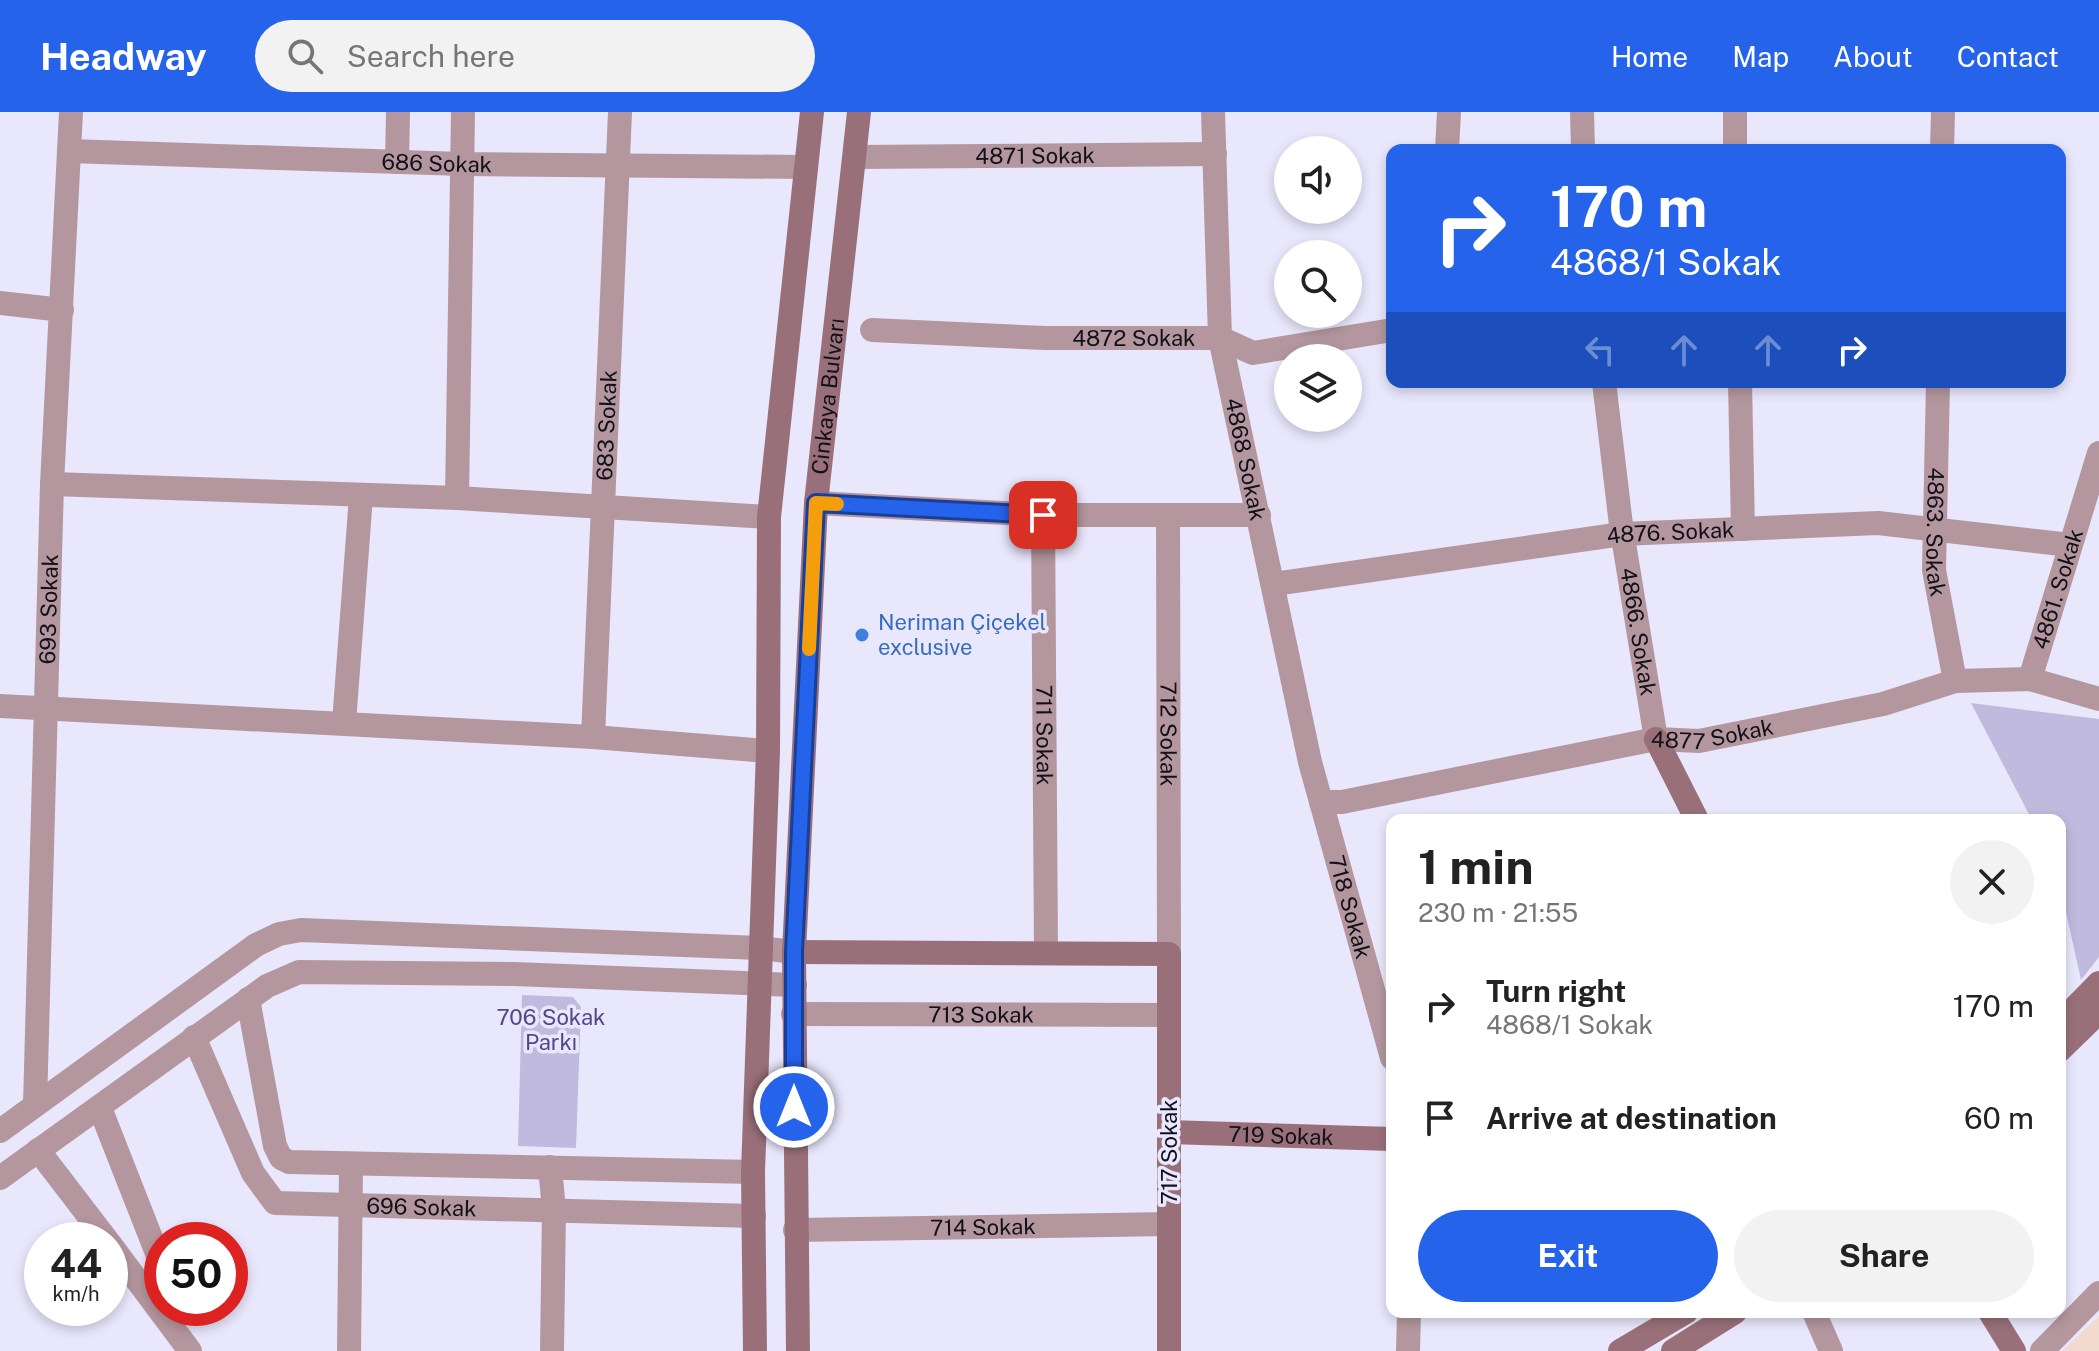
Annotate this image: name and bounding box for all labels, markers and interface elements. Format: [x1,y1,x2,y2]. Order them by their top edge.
search box [255,20,815,92]
text: Headway [40,34,207,79]
icon: search [283,34,327,78]
text: Search here [347,38,515,74]
text: Home [1611,40,1688,73]
text: Map [1732,40,1789,73]
text: About [1833,40,1913,73]
text: Contact [1957,40,2059,73]
map controls [1274,136,1362,432]
button: sound [1274,136,1362,224]
street label: 4871 Sokak [975,142,1095,169]
street label: 686 Sokak [381,148,492,177]
text: 170 m [1550,174,1707,240]
icon: right [1418,176,1522,280]
button: search [1274,240,1362,328]
text: 4868/1 Sokak [1550,241,1782,283]
street label: Cinkaya Bulvarı [806,317,849,476]
street label: 4872 Sokak [1072,325,1195,351]
icon: left [1578,328,1622,372]
icon: ahead [1662,328,1706,372]
icon: ahead [1746,328,1790,372]
icon: right [1830,328,1874,372]
button: layers [1274,344,1362,432]
street label: 683 Sokak [591,369,622,481]
street label: 4868 Sokak [1220,395,1271,523]
street label: 4863. Sokak [1921,467,1952,599]
pin [1009,481,1077,549]
icon: arrive [1021,493,1065,537]
street label: 4876. Sokak [1605,516,1735,549]
street label: 4861. Sokak [2027,526,2088,652]
street label: 693 Sokak [34,554,63,665]
street label: 4866. Sokak [1615,566,1662,697]
place label: Neriman Çiçekel exclusive [878,609,1046,660]
marker: Neriman Çiçekel exclusive [853,626,871,644]
street label: 712 Sokak [1155,682,1182,786]
street label: 711 Sokak [1031,685,1058,785]
street label: 4877 Sokak [1650,713,1776,754]
text: 1 min [1418,838,1534,895]
button: close [1950,840,2034,924]
street label: 718 Sokak [1323,852,1377,962]
text: 230 m · 21:55 [1418,897,1578,928]
text: Turn right [1486,973,1626,1009]
icon: right [1418,984,1462,1028]
text: 170 m [1953,988,2034,1024]
street label: 713 Sokak [928,1001,1034,1028]
park label: 706 Sokak Parkı [497,1004,605,1055]
text: 4868/1 Sokak [1486,1009,1653,1040]
position arrow [752,1065,836,1149]
icon: arrive [1418,1096,1462,1140]
street label: 717 Sokak [1156,1100,1182,1204]
text: Arrive at destination [1486,1100,1777,1136]
text: 60 m [1964,1100,2034,1136]
street label: 719 Sokak [1228,1121,1334,1150]
street label: 696 Sokak [366,1192,477,1221]
button: Exit [1418,1210,1718,1302]
button: Share [1734,1210,2034,1302]
street label: 714 Sokak [930,1213,1036,1241]
speed limit sign: 50 [144,1222,248,1326]
text: 44 [50,1240,102,1287]
text: km/h [52,1282,100,1306]

